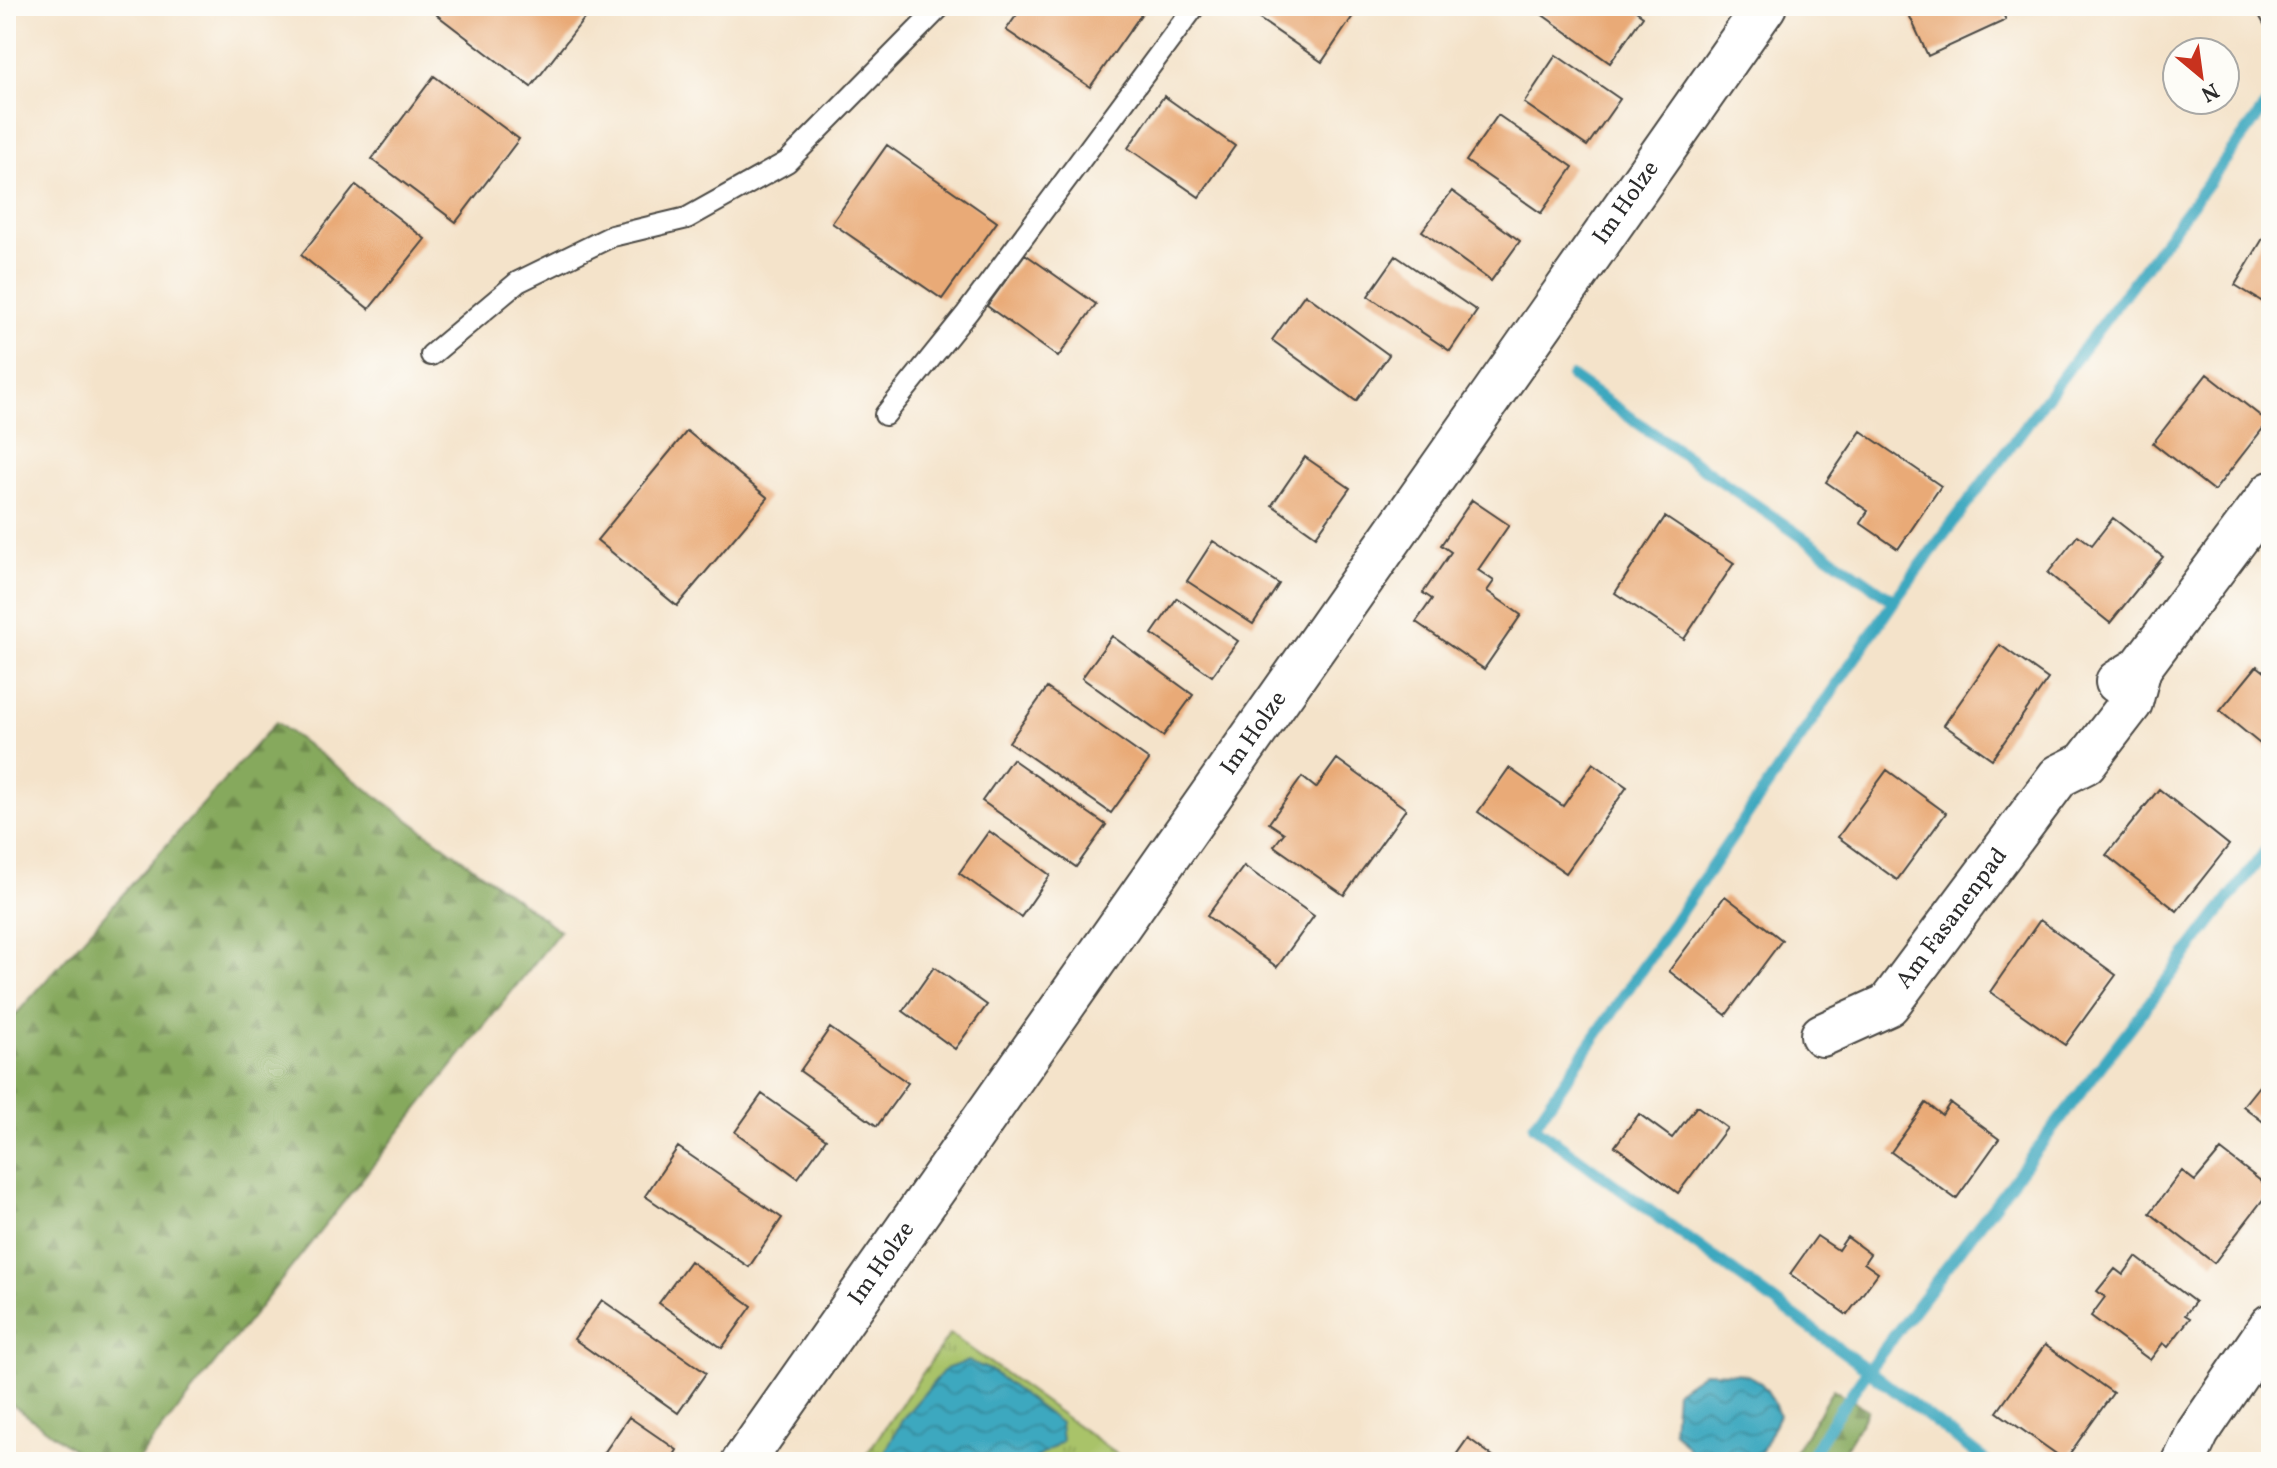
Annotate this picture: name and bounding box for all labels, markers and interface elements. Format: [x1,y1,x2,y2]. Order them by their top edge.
north arrow [2161,36,2241,116]
text: N [2195,74,2224,109]
street label: Im Holze [1585,154,1668,252]
street label: Im Holze [1213,685,1296,783]
street label: Am Fasanenpad [1888,841,2016,997]
street label: Im Holze [841,1215,923,1313]

